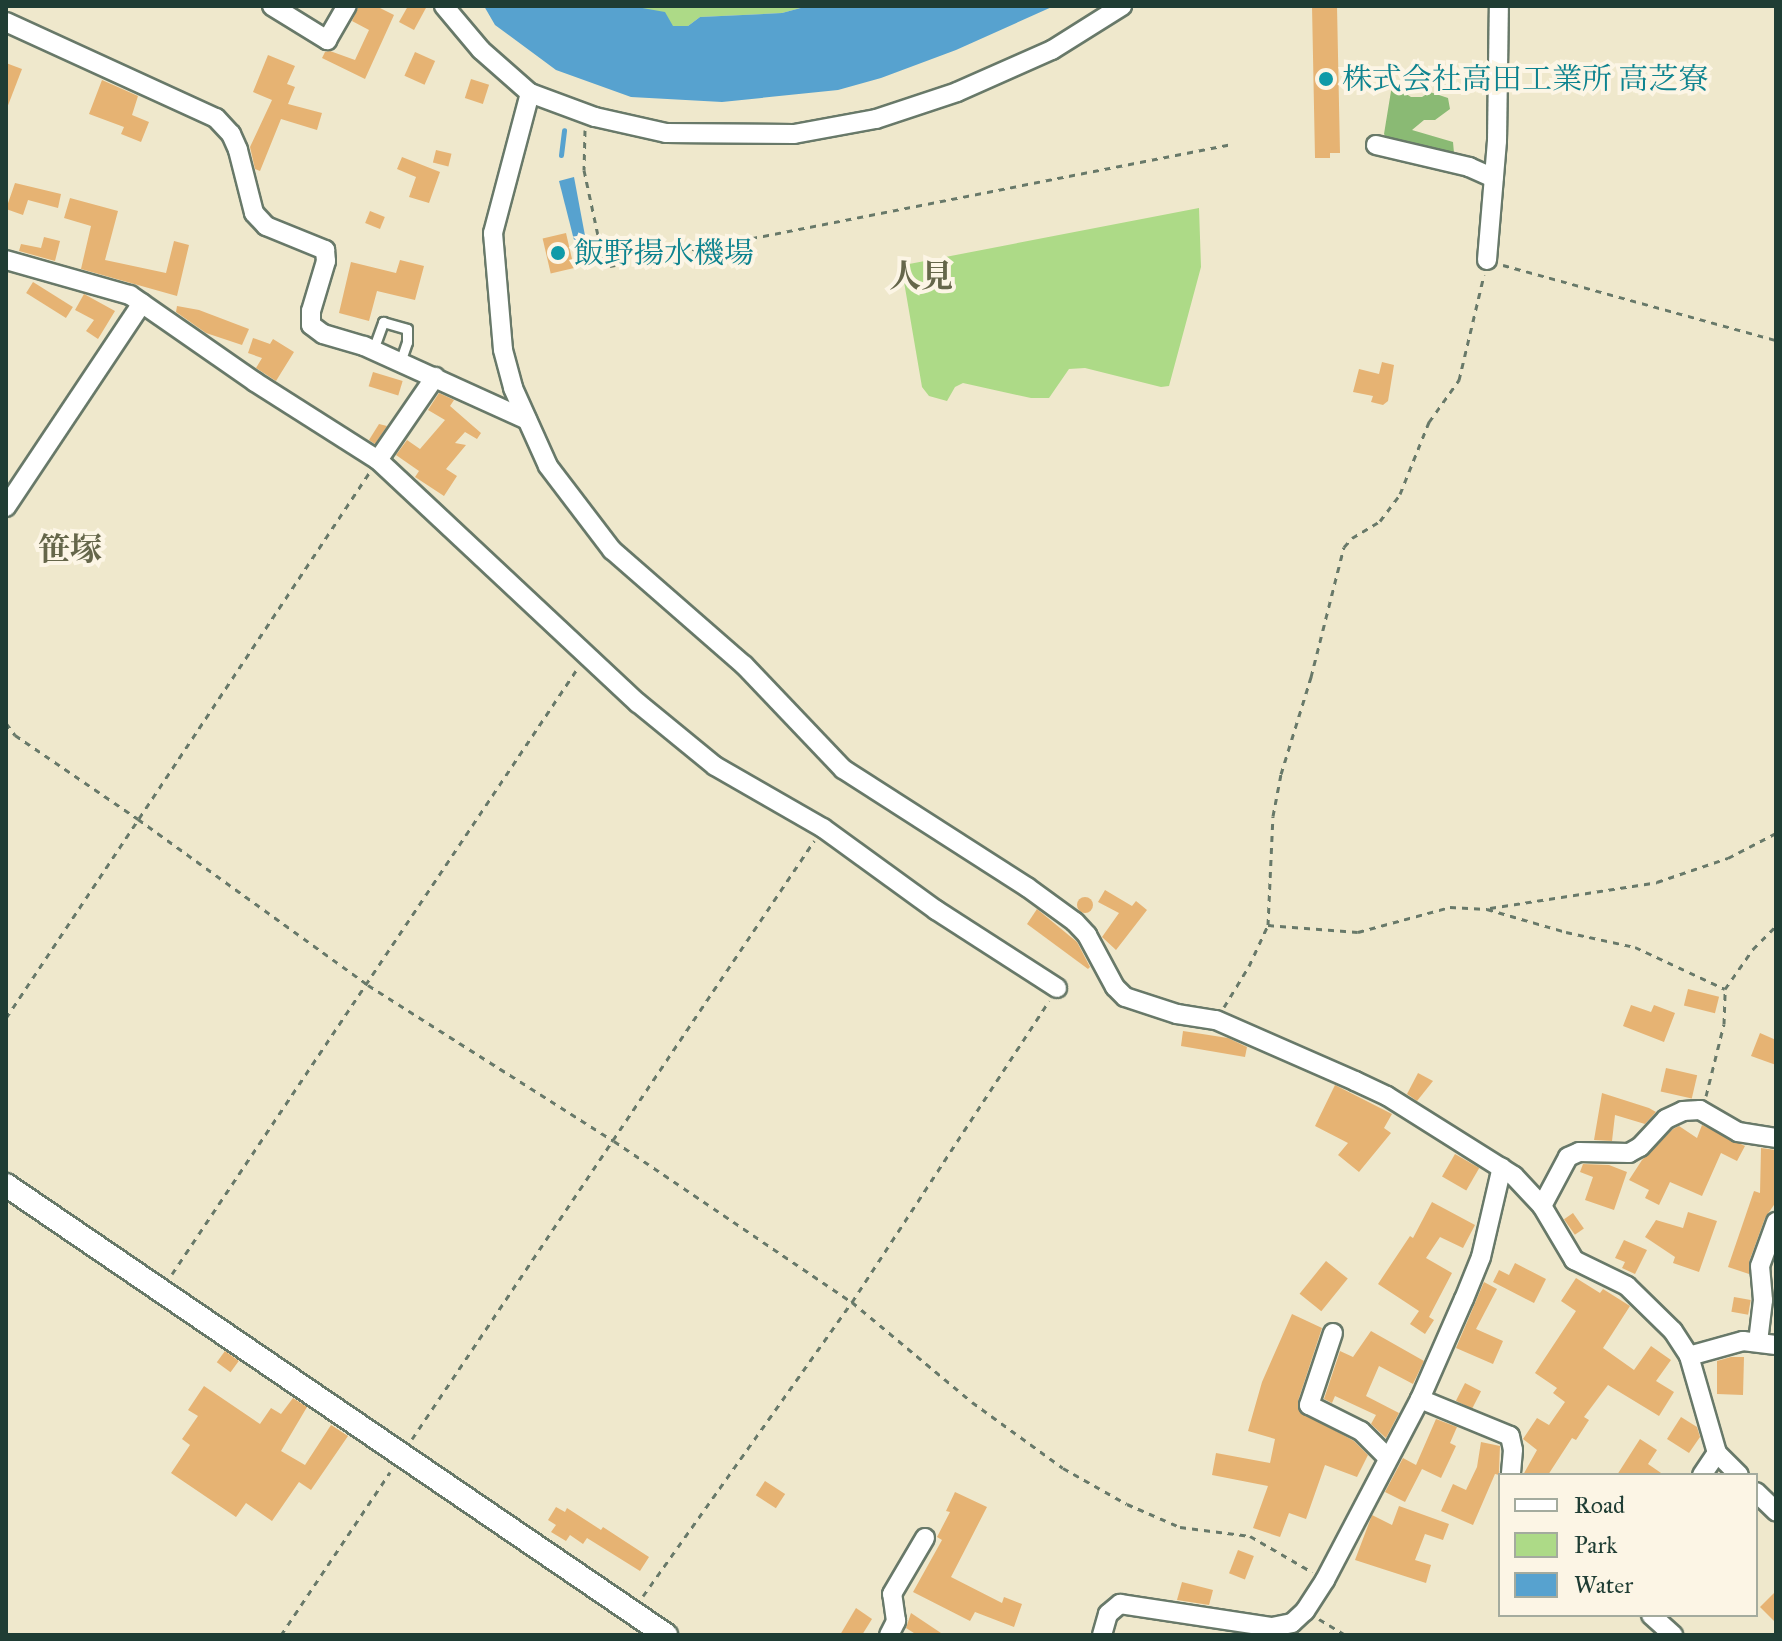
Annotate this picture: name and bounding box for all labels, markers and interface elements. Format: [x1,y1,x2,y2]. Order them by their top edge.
place label: 株式会社高田工業所 高芝寮 [1342,61,1708,97]
marker: 株式会社高田工業所 高芝寮 [1317,70,1335,88]
place label: 飯野揚水機場 [574,235,754,271]
marker: 飯野揚水機場 [549,244,567,262]
district label: 人見 [889,258,953,296]
district label: 笹塚 [38,531,102,569]
legend [1498,1473,1758,1617]
text: Road [1574,1490,1625,1520]
text: Park [1574,1530,1617,1560]
text: Water [1574,1570,1633,1600]

